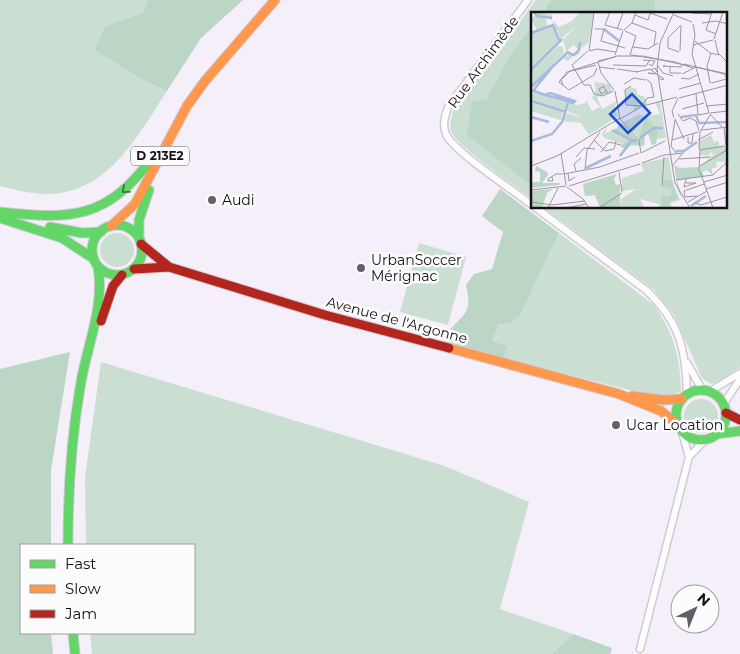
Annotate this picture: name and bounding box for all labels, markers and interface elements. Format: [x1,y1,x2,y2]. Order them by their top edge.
street label: Rue Archimède [444,12,522,112]
inset map [531,12,728,209]
road number: D 213E2 [131,146,189,166]
one-way arrow [122,185,131,193]
place label: Audi [222,191,255,209]
marker: Audi [206,194,218,206]
place label: UrbanSoccer Mérignac [371,251,462,285]
marker: UrbanSoccer Mérignac [355,262,367,274]
street label: Avenue de l'Argonne [324,292,470,348]
place label: Ucar Location [626,416,723,434]
marker: Ucar Location [610,419,622,431]
legend [20,544,195,634]
text: Fast [65,554,96,573]
text: Slow [65,579,101,598]
north arrow [670,584,720,634]
text: N [694,589,714,610]
text: Jam [64,604,97,623]

